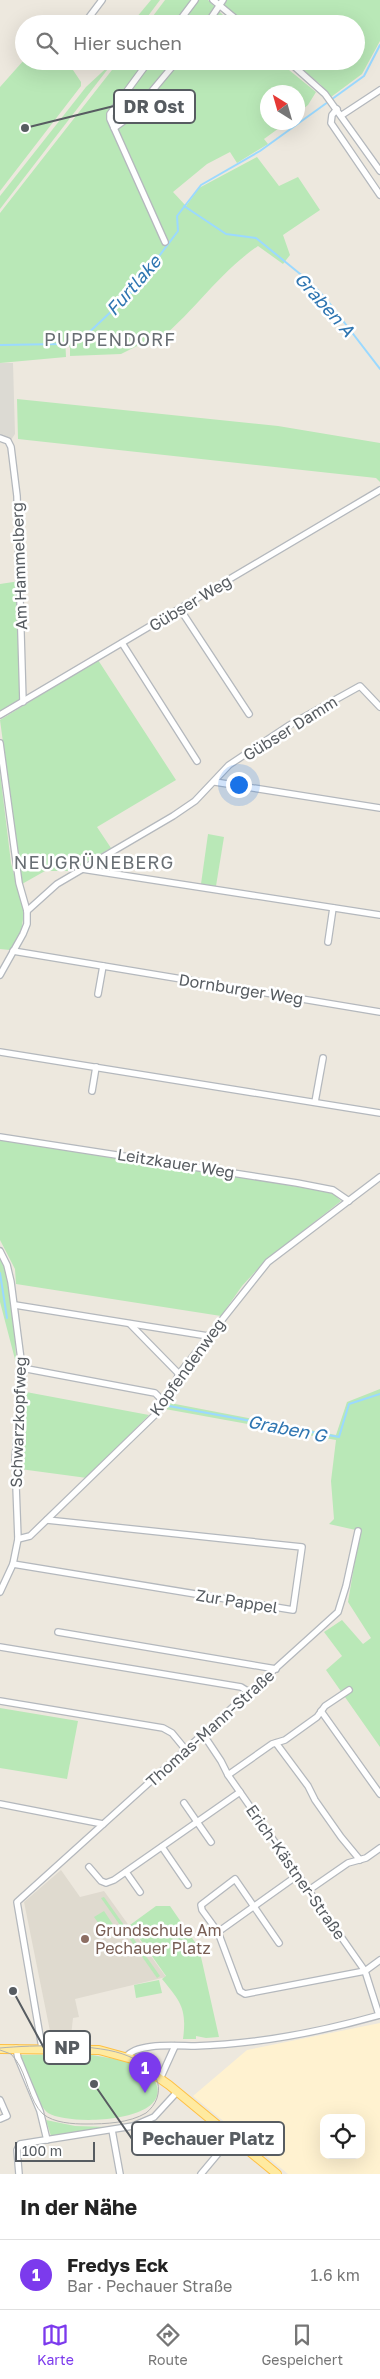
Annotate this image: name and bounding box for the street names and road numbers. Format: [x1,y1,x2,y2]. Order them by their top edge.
street label: Am Hammelberg [7,502,31,630]
street label: Gübser Weg [145,571,235,635]
street label: Gübser Damm [239,691,341,765]
street label: Dornburger Weg [177,969,305,1009]
street label: Leitzkauer Weg [116,1144,236,1182]
street label: Kopfendenweg [145,1314,229,1420]
street label: Schwarzkopfweg [6,1356,30,1488]
street label: Zur Pappel [195,1585,279,1617]
street label: Thomas-Mann-Straße [142,1665,278,1791]
street label: Erich-Kästner-Straße [242,1801,350,1943]

